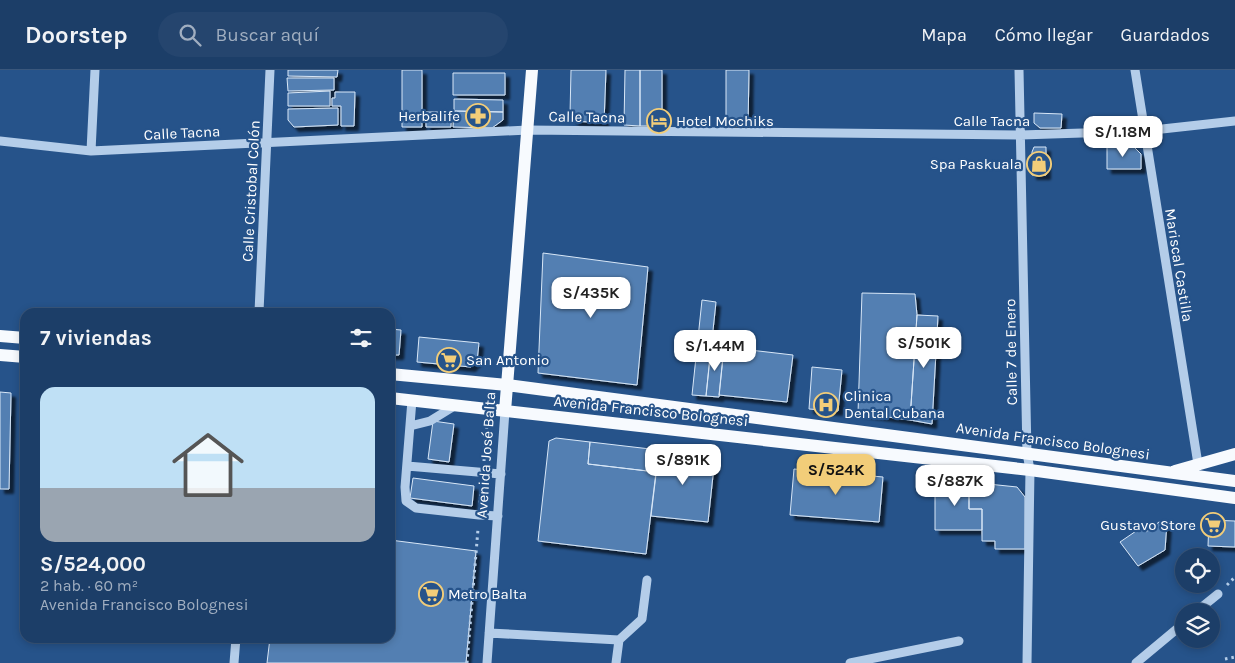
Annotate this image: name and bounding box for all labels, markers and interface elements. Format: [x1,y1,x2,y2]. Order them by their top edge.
search box [158,12,508,57]
text: Doorstep [25,21,128,49]
icon: search [176,21,204,49]
text: Buscar aquí [216,24,319,46]
text: Mapa [921,24,967,46]
text: Cómo llegar [995,24,1093,46]
text: Guardados [1121,24,1210,46]
pharmacy icon: Herbalife [465,103,491,129]
place label: Herbalife [398,107,460,125]
street label: Calle Tacna [549,107,625,127]
hotel icon: Hotel Mochiks [646,108,672,134]
place label: Hotel Mochiks [676,112,774,130]
street label: Calle Tacna [954,112,1030,130]
pin: S/1.18M [1077,116,1169,158]
street label: Calle Cristobal Colón [238,120,264,262]
street label: Calle Tacna [143,122,221,144]
text: S/1.18M [1095,122,1151,141]
shop icon: Spa Paskuala [1026,151,1052,177]
place label: Spa Paskuala [930,155,1022,173]
street label: Mariscal Castilla [1161,207,1197,323]
pin: S/435K [550,276,632,319]
text: S/435K [563,283,620,302]
street label: Calle 7 de Enero [1001,299,1021,405]
icon: filters [347,324,375,352]
text: 7 viviendas [40,326,152,350]
pin: S/501K [883,326,965,369]
pin: S/1.44M [669,330,761,372]
text: S/501K [897,333,951,352]
text: S/1.44M [685,336,745,355]
supermarket icon: San Antonio [436,347,462,373]
place label: San Antonio [466,351,549,369]
place label: Clinica Dental Cubana [844,387,945,422]
street label: Avenida José Balta [473,391,499,519]
street label: Avenida Francisco Bolognesi [553,392,749,430]
hospital icon: Clinica Dental Cubana [813,392,839,418]
street label: Avenida Francisco Bolognesi [955,418,1151,464]
icon: home [163,420,253,510]
pin: S/891K [642,444,724,486]
text: S/891K [656,450,710,469]
pin: S/524K [795,454,877,496]
text: S/524K [808,460,864,479]
pin: S/887K [914,464,996,507]
text: S/887K [927,471,983,490]
supermarket icon: Gustavo Store [1200,512,1226,538]
place label: Gustavo Store [1100,516,1196,534]
map controls [1175,548,1220,648]
button: locate [1175,548,1220,593]
text: S/524,000 [40,552,146,576]
text: 2 hab. · 60 m² [40,576,138,595]
supermarket icon: Metro Balta [418,581,444,607]
place label: Metro Balta [448,585,527,603]
text: Avenida Francisco Bolognesi [40,595,248,614]
button: layers [1175,603,1220,648]

